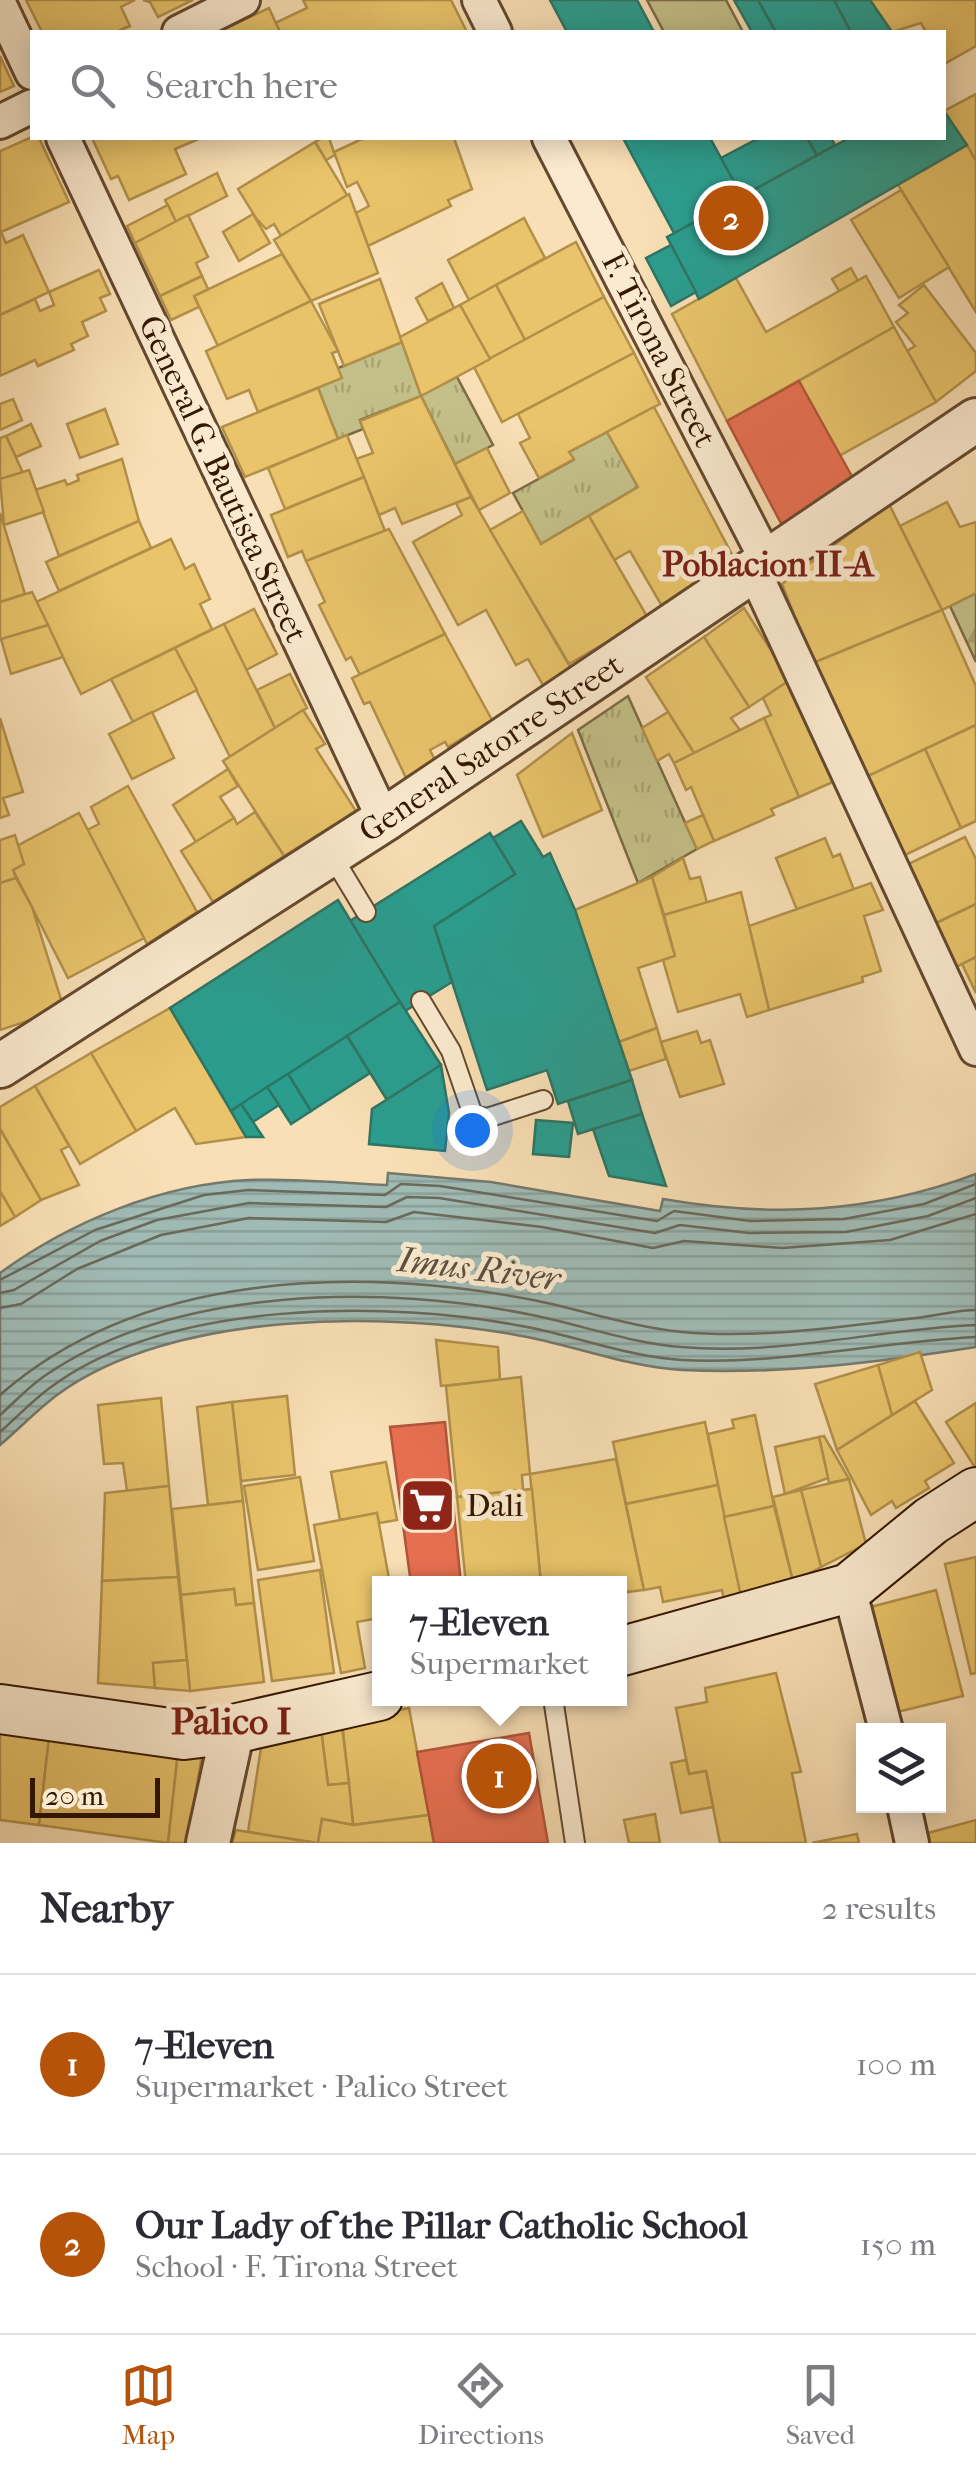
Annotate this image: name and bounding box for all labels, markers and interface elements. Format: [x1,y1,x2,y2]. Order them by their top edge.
search box [30,30,946,140]
icon: search [65,58,120,113]
text: Search here [145,63,338,108]
pin: 2 [698,180,764,256]
street label: F. Tirona Street [594,247,724,454]
street label: General G. Bautista Street [131,310,315,649]
district label: Poblacion II-A [662,544,875,585]
street label: General Satorre Street [352,646,630,850]
your location [447,1105,498,1156]
water label: Imus River [395,1239,565,1300]
supermarket icon: Dali [397,1475,457,1535]
place label: Dali [466,1487,524,1524]
popup [372,1576,627,1706]
text: 7-Eleven [410,1600,549,1645]
text: Supermarket [410,1645,589,1682]
district label: Palico I [171,1699,291,1744]
map controls [856,1723,946,1813]
button: layers [856,1723,946,1813]
pin: 1 [466,1738,532,1814]
scale bar [30,1773,160,1818]
text: 20 m [45,1779,104,1812]
text: Nearby [40,1884,172,1933]
text: 2 results [822,1890,936,1927]
text: 7-Eleven [135,2023,274,2068]
text: 1 [67,2046,78,2083]
text: 100 m [856,2046,936,2083]
text: Supermarket · Palico Street [135,2068,508,2105]
text: Our Lady of the Pillar Catholic School [135,2203,748,2248]
text: 2 [64,2226,81,2263]
text: 150 m [860,2226,936,2263]
text: School · F. Tirona Street [135,2248,458,2285]
tab: Map [121,2358,176,2451]
tab: Directions [418,2358,544,2451]
tab: Saved [786,2358,855,2451]

